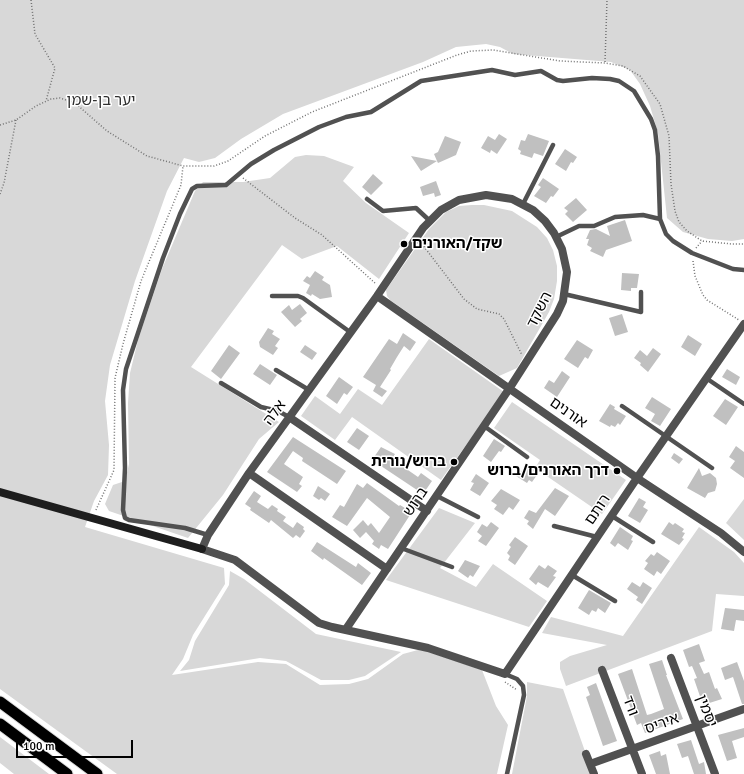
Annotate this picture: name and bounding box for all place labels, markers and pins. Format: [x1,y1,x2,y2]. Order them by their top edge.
place label: שקד/האורנים [412,235,503,253]
marker: שקד/האורנים [399,239,409,249]
place label: ברוש/נורית [371,453,446,471]
marker: ברוש/נורית [449,457,459,467]
place label: דרך האורנים/ברוש [487,462,609,480]
marker: דרך האורנים/ברוש [612,466,622,476]

